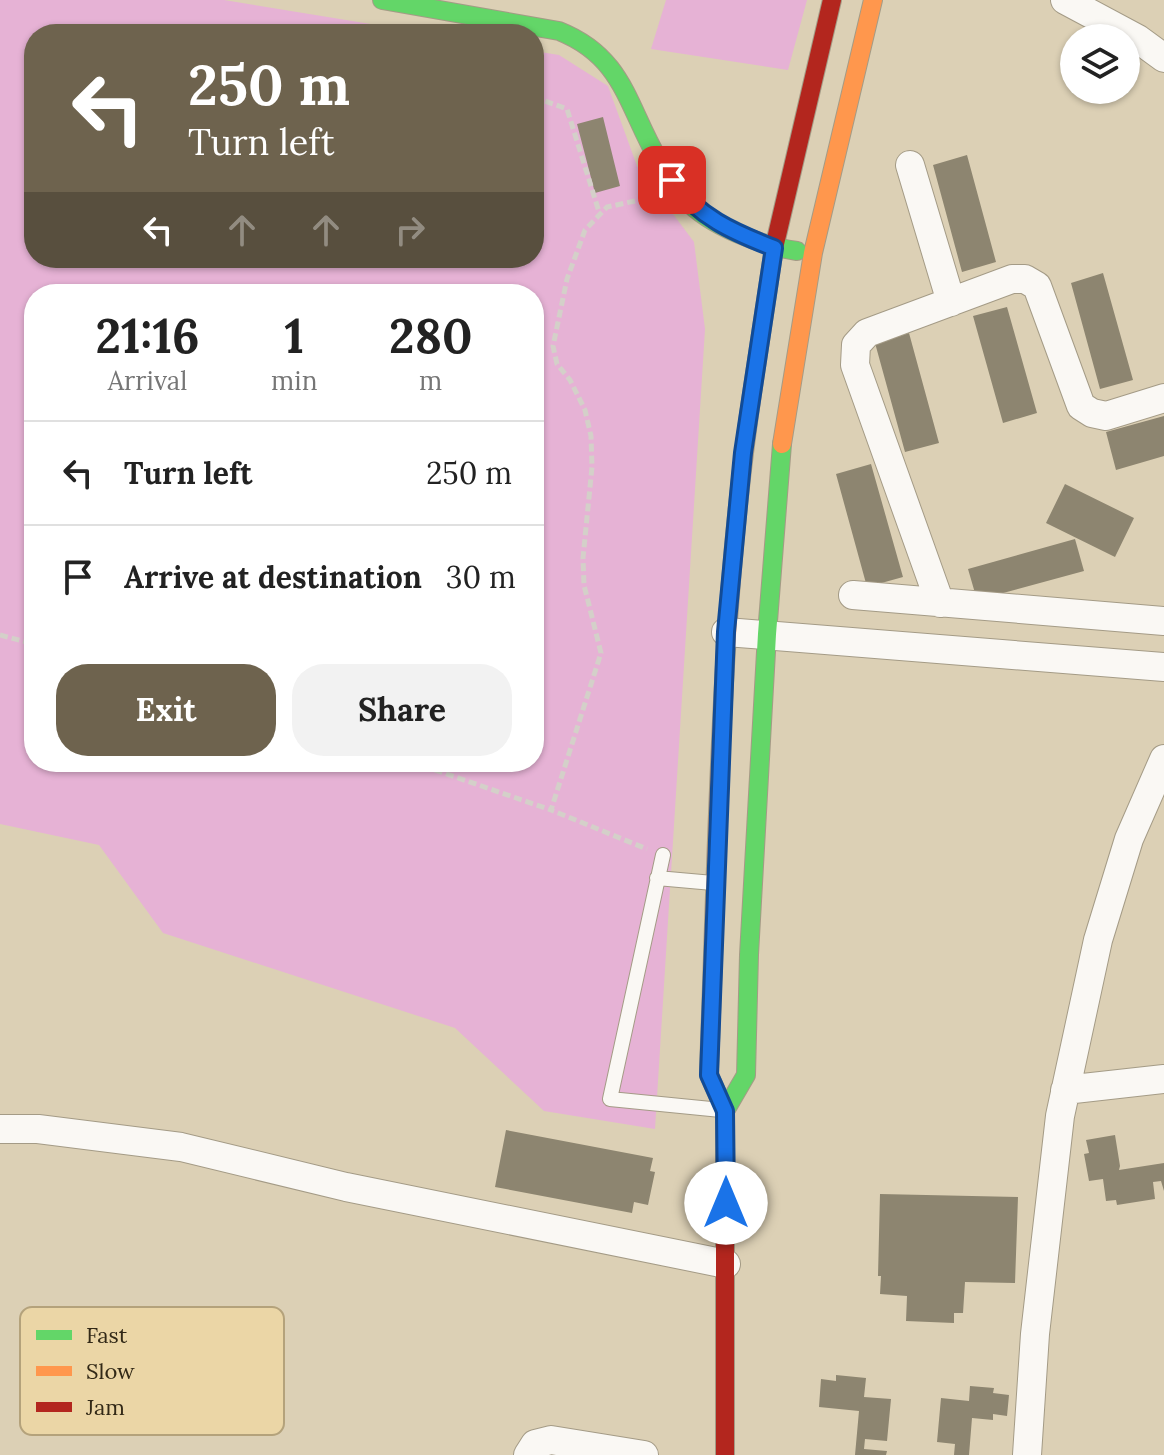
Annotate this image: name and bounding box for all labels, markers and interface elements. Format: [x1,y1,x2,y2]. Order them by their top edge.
map controls [1060,24,1140,104]
button: layers [1060,24,1140,104]
text: 250 m [188,49,350,120]
icon: left [56,56,160,160]
text: Turn left [188,119,335,165]
pin [638,146,706,214]
icon: arrive [650,158,694,202]
icon: left [136,208,180,252]
icon: ahead [220,208,264,252]
icon: ahead [304,208,348,252]
icon: right [388,208,432,252]
text: 21:16 [95,305,200,366]
text: 1 [285,305,304,366]
text: 280 [389,305,473,366]
text: Arrival [108,364,187,397]
text: min [271,364,317,397]
text: m [419,364,442,397]
icon: left [56,451,100,495]
text: Turn left [124,454,252,492]
text: 250 m [426,454,512,492]
icon: arrive [56,555,100,599]
text: Arrive at destination [124,558,422,596]
text: 30 m [446,558,516,596]
button: Exit [56,664,276,756]
button: Share [292,664,512,756]
position arrow [684,1161,768,1245]
legend [20,1307,284,1435]
text: Fast [86,1321,128,1349]
text: Slow [86,1357,135,1385]
text: Jam [85,1393,125,1421]

